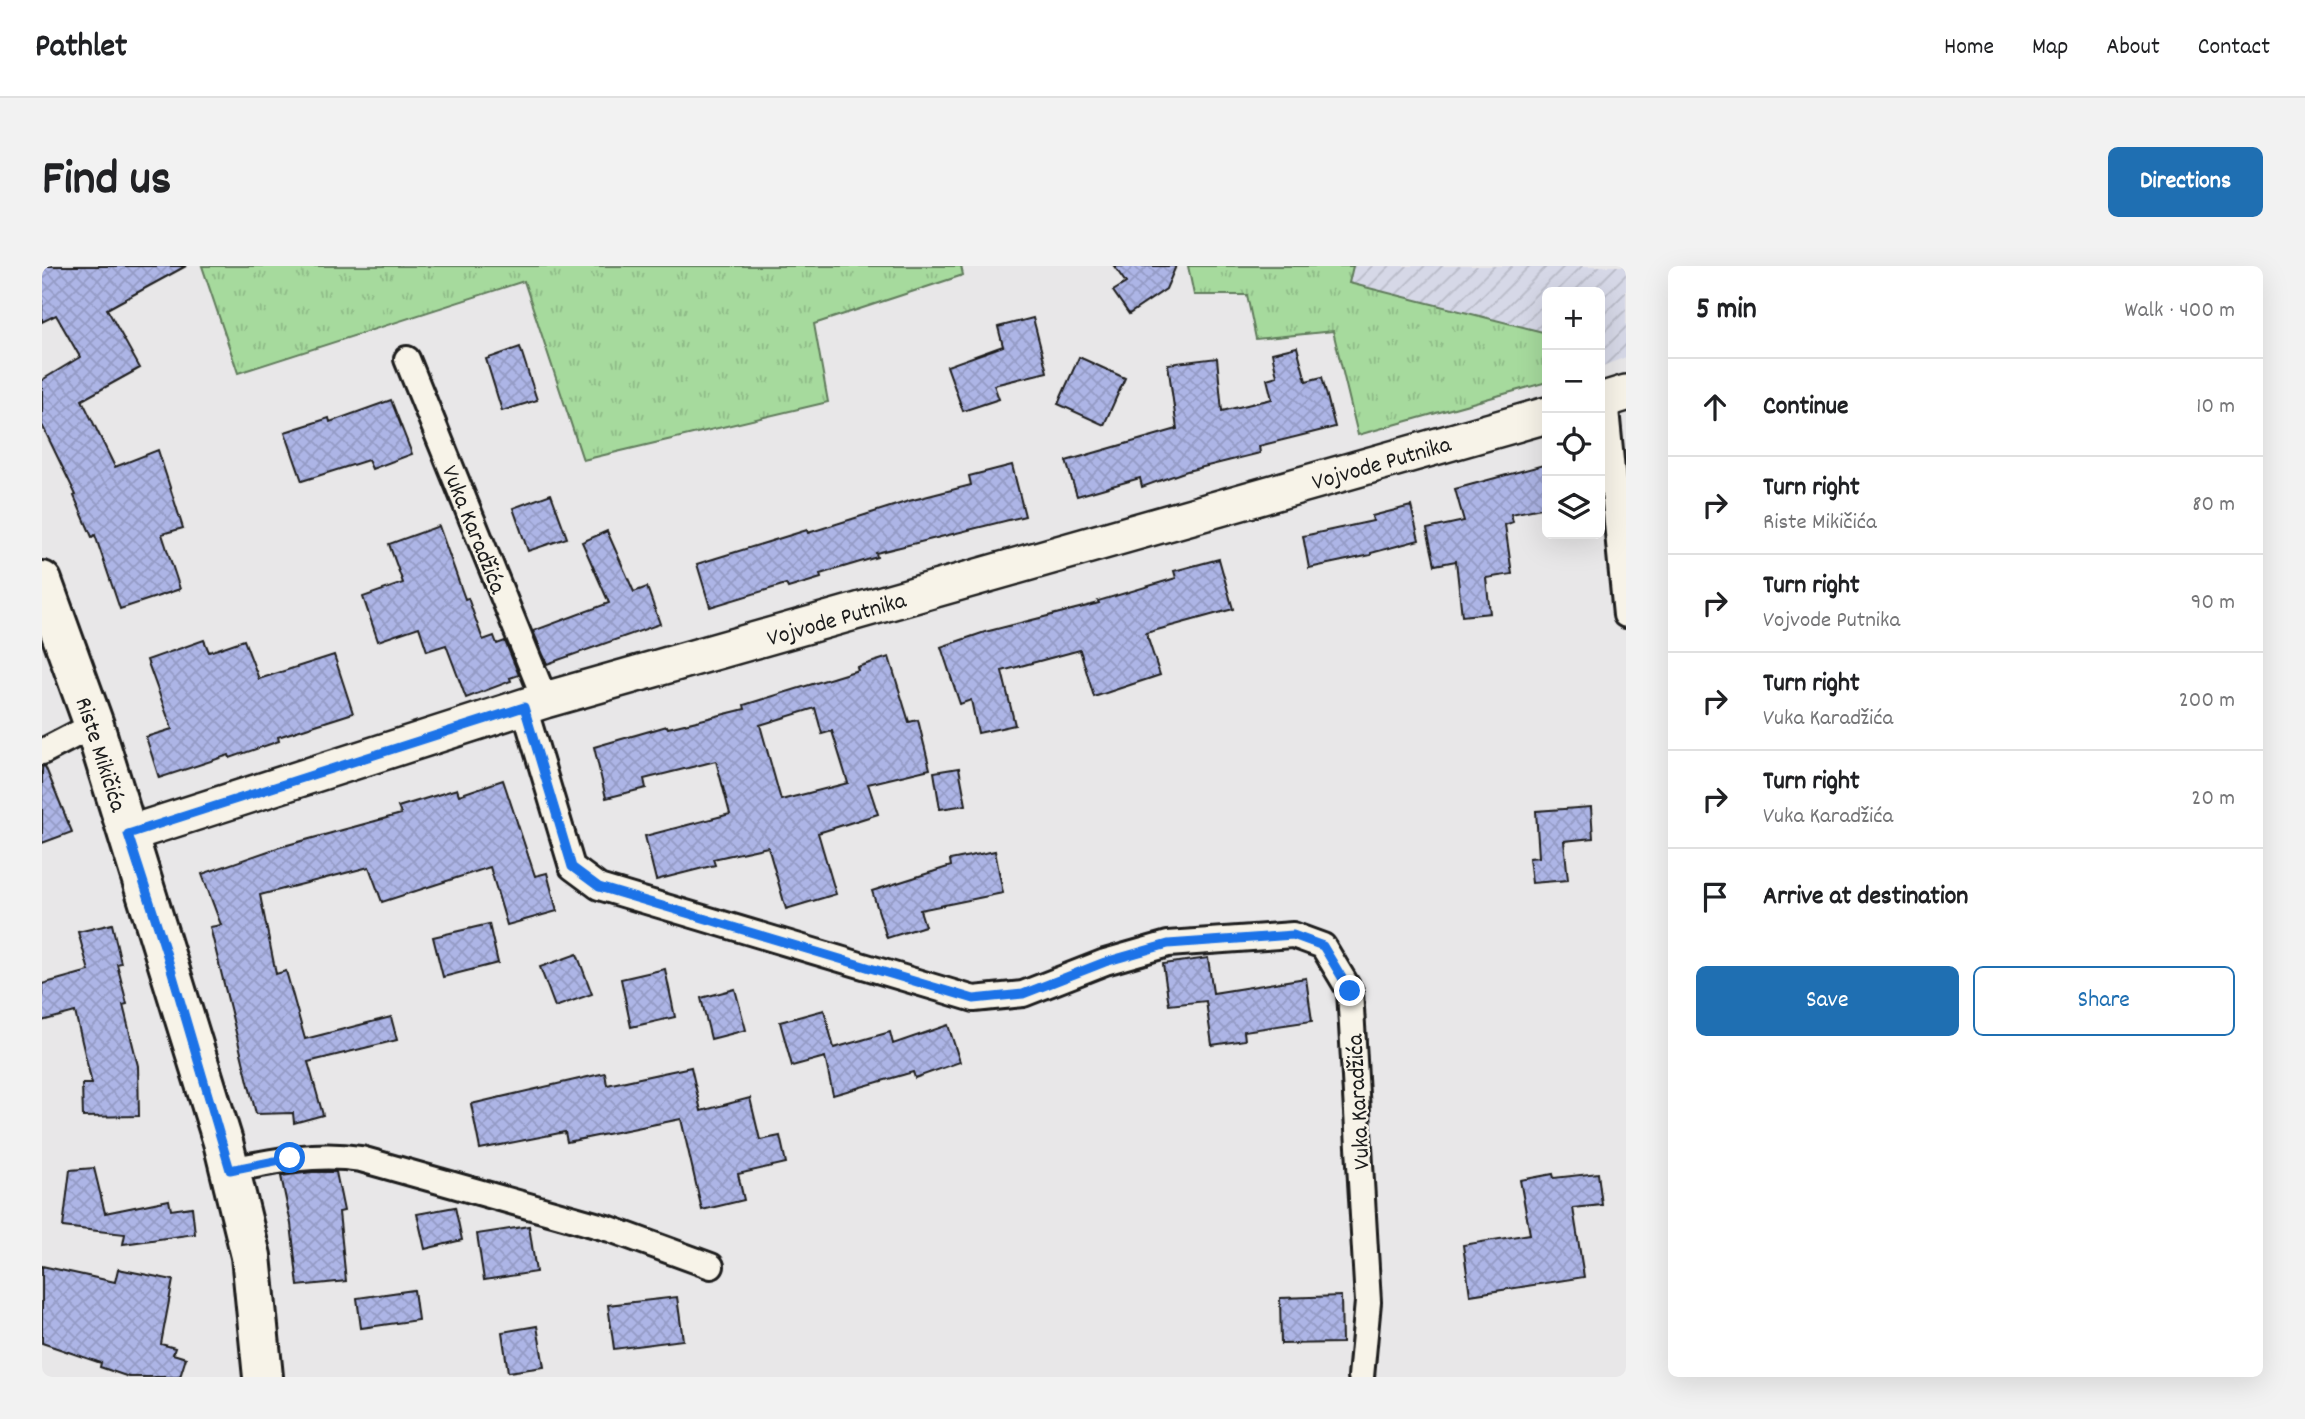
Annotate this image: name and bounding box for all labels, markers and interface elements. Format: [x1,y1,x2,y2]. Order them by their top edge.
text: Pathlet [35,25,127,72]
text: Home [1944,31,1994,65]
text: Map [2032,31,2068,65]
text: About [2106,31,2160,65]
text: Contact [2198,31,2270,65]
text: Find us [42,147,171,217]
button: Directions [2108,147,2263,217]
map controls [1542,287,1605,539]
button: + [1542,287,1605,350]
text: 5 min [1696,290,1757,333]
text: Walk · 400 m [2125,295,2235,328]
button: − [1542,350,1605,413]
icon: ahead [1696,388,1734,426]
text: Continue [1763,389,1848,426]
text: 10 m [2196,391,2235,424]
button: locate [1542,413,1605,476]
street label: Vojvode Putnika [1308,429,1456,501]
street label: Vuka Karadžića [431,461,514,600]
text: Turn right [1763,470,1860,507]
button: layers [1542,476,1605,539]
icon: right [1696,486,1734,524]
text: 80 m [2192,489,2235,522]
text: Riste Mikičića [1763,507,1877,540]
text: Turn right [1763,568,1860,605]
icon: right [1696,584,1734,622]
street label: Vojvode Putnika [763,585,911,657]
text: 90 m [2191,587,2235,620]
text: Vojvode Putnika [1763,605,1900,638]
text: Turn right [1763,666,1860,703]
icon: right [1696,682,1734,720]
text: 200 m [2179,685,2235,718]
street label: Riste Mikičića [65,693,134,817]
text: Vuka Karadžića [1763,703,1893,736]
text: Turn right [1763,764,1860,801]
icon: right [1696,780,1734,818]
text: 20 m [2191,783,2235,816]
text: Vuka Karadžića [1763,801,1893,834]
icon: arrive [1696,878,1734,916]
text: Arrive at destination [1763,879,1968,916]
button: Save [1696,966,1959,1036]
button: Share [1973,966,2235,1036]
route end [1334,975,1365,1006]
street label: Vuka Karadžića [1339,1032,1381,1171]
route start [274,1142,305,1173]

